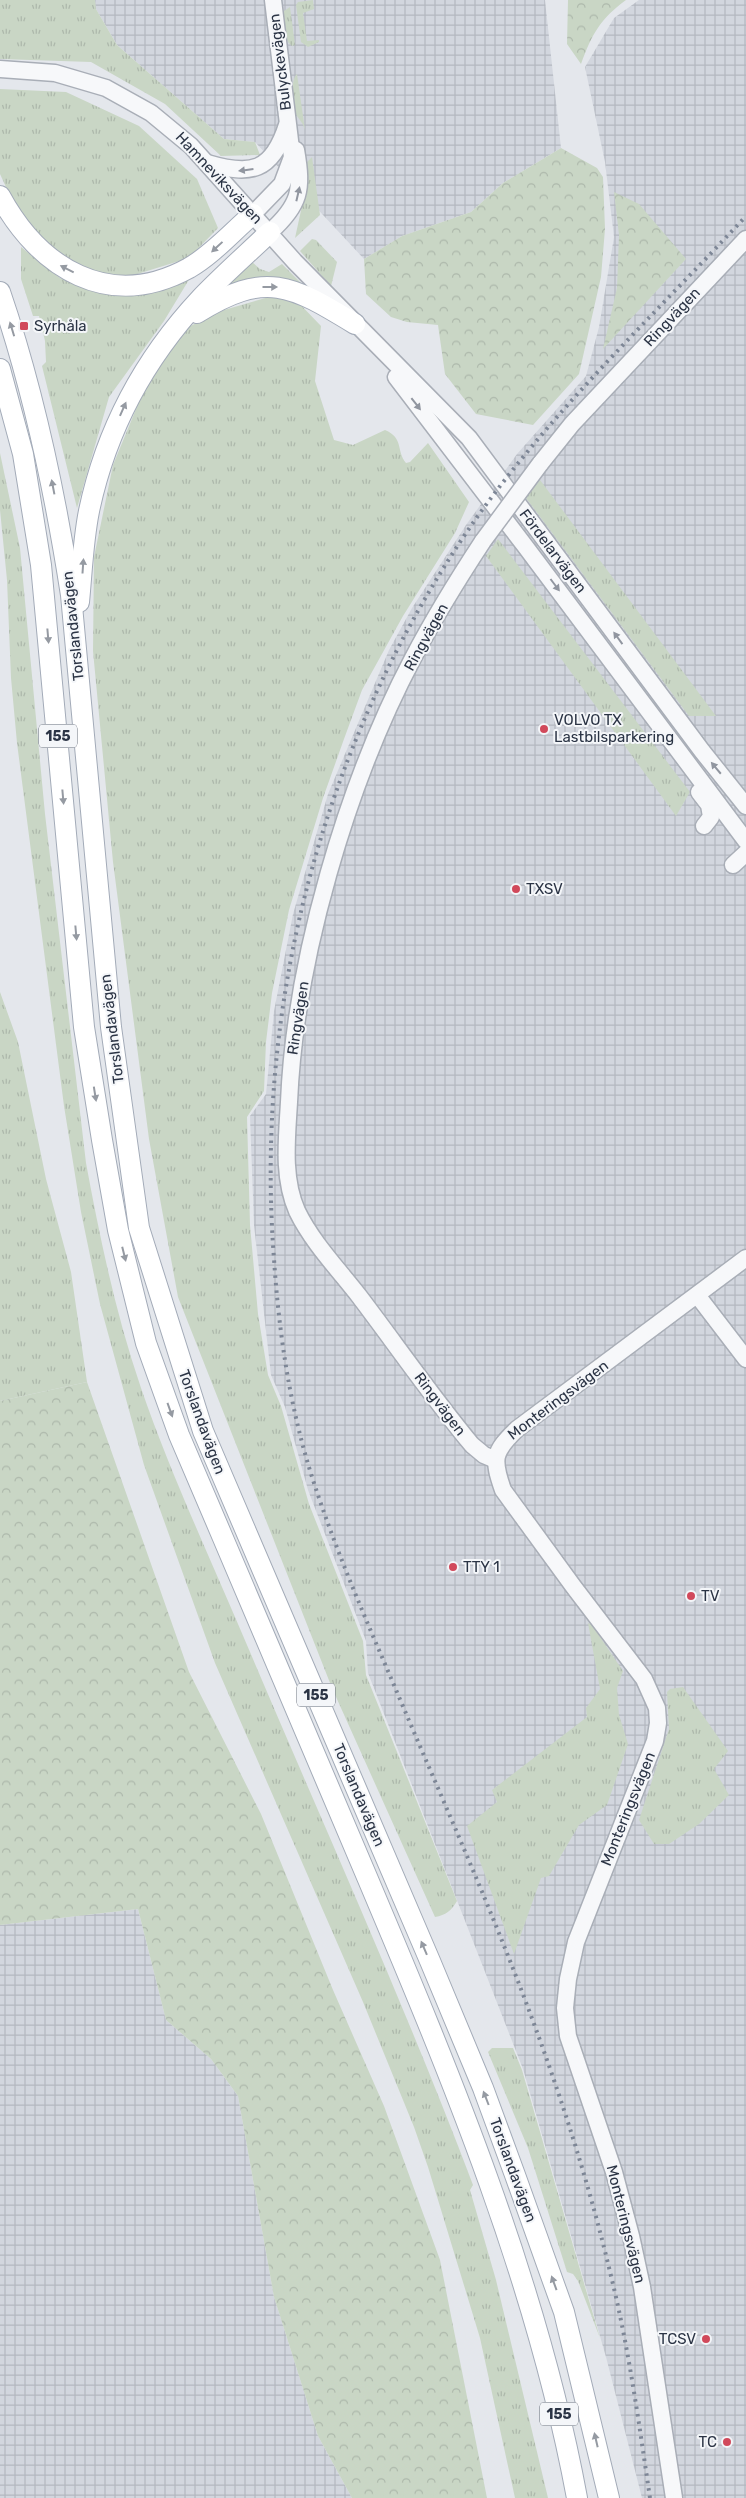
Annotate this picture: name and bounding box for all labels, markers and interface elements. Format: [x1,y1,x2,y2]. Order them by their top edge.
street label: Bulyckevägen [265,13,295,111]
street label: Hamneviksvägen [172,128,266,228]
one-way arrow [238,166,254,174]
one-way arrow [294,186,302,201]
one-way arrow [211,241,223,253]
one-way arrow [59,265,74,273]
one-way arrow [263,283,279,291]
street label: Ringvägen [640,284,704,350]
place label: Syrhåla [34,317,87,335]
marker: Syrhåla [18,320,30,332]
one-way arrow [8,322,16,337]
one-way arrow [411,397,422,410]
one-way arrow [120,402,128,416]
one-way arrow [48,478,56,494]
street label: Fördelarvägen [516,505,590,597]
one-way arrow [79,557,87,573]
street label: Torslandavägen [58,570,88,682]
one-way arrow [549,578,560,591]
street label: Ringvägen [400,600,452,674]
one-way arrow [44,628,52,644]
one-way arrow [613,631,623,645]
place label: VOLVO TX Lastbilsparkering [554,711,674,746]
marker: VOLVO TX Lastbilsparkering [538,723,550,735]
road number: 155 [39,724,77,748]
one-way arrow [710,761,721,774]
one-way arrow [60,790,68,806]
place label: TXSV [526,880,563,898]
marker: TXSV [510,883,522,895]
one-way arrow [72,925,80,941]
street label: Torslandavägen [96,973,128,1085]
street label: Ringvägen [283,980,313,1056]
one-way arrow [91,1087,99,1103]
one-way arrow [120,1247,128,1262]
street label: Monteringsvägen [504,1356,612,1444]
street label: Torslandavägen [175,1367,229,1477]
street label: Ringvägen [410,1369,470,1439]
one-way arrow [167,1402,174,1417]
place label: TTY 1 [463,1558,500,1576]
marker: TTY 1 [447,1561,459,1573]
place label: TV [701,1587,720,1605]
marker: TV [685,1590,697,1602]
road number: 155 [297,1684,335,1706]
street label: Torslandavägen [329,1741,389,1849]
street label: Monteringsvägen [597,1749,659,1869]
one-way arrow [420,1941,428,1955]
one-way arrow [482,2090,490,2105]
street label: Torslandavägen [486,2115,540,2225]
street label: Monteringsvägen [603,2163,649,2285]
one-way arrow [550,2276,557,2291]
place label: TCSV [659,2330,696,2348]
marker: TCSV [700,2333,712,2345]
road number: 155 [540,2402,578,2426]
one-way arrow [592,2433,600,2448]
place label: TC [699,2433,717,2451]
marker: TC [721,2436,733,2448]

